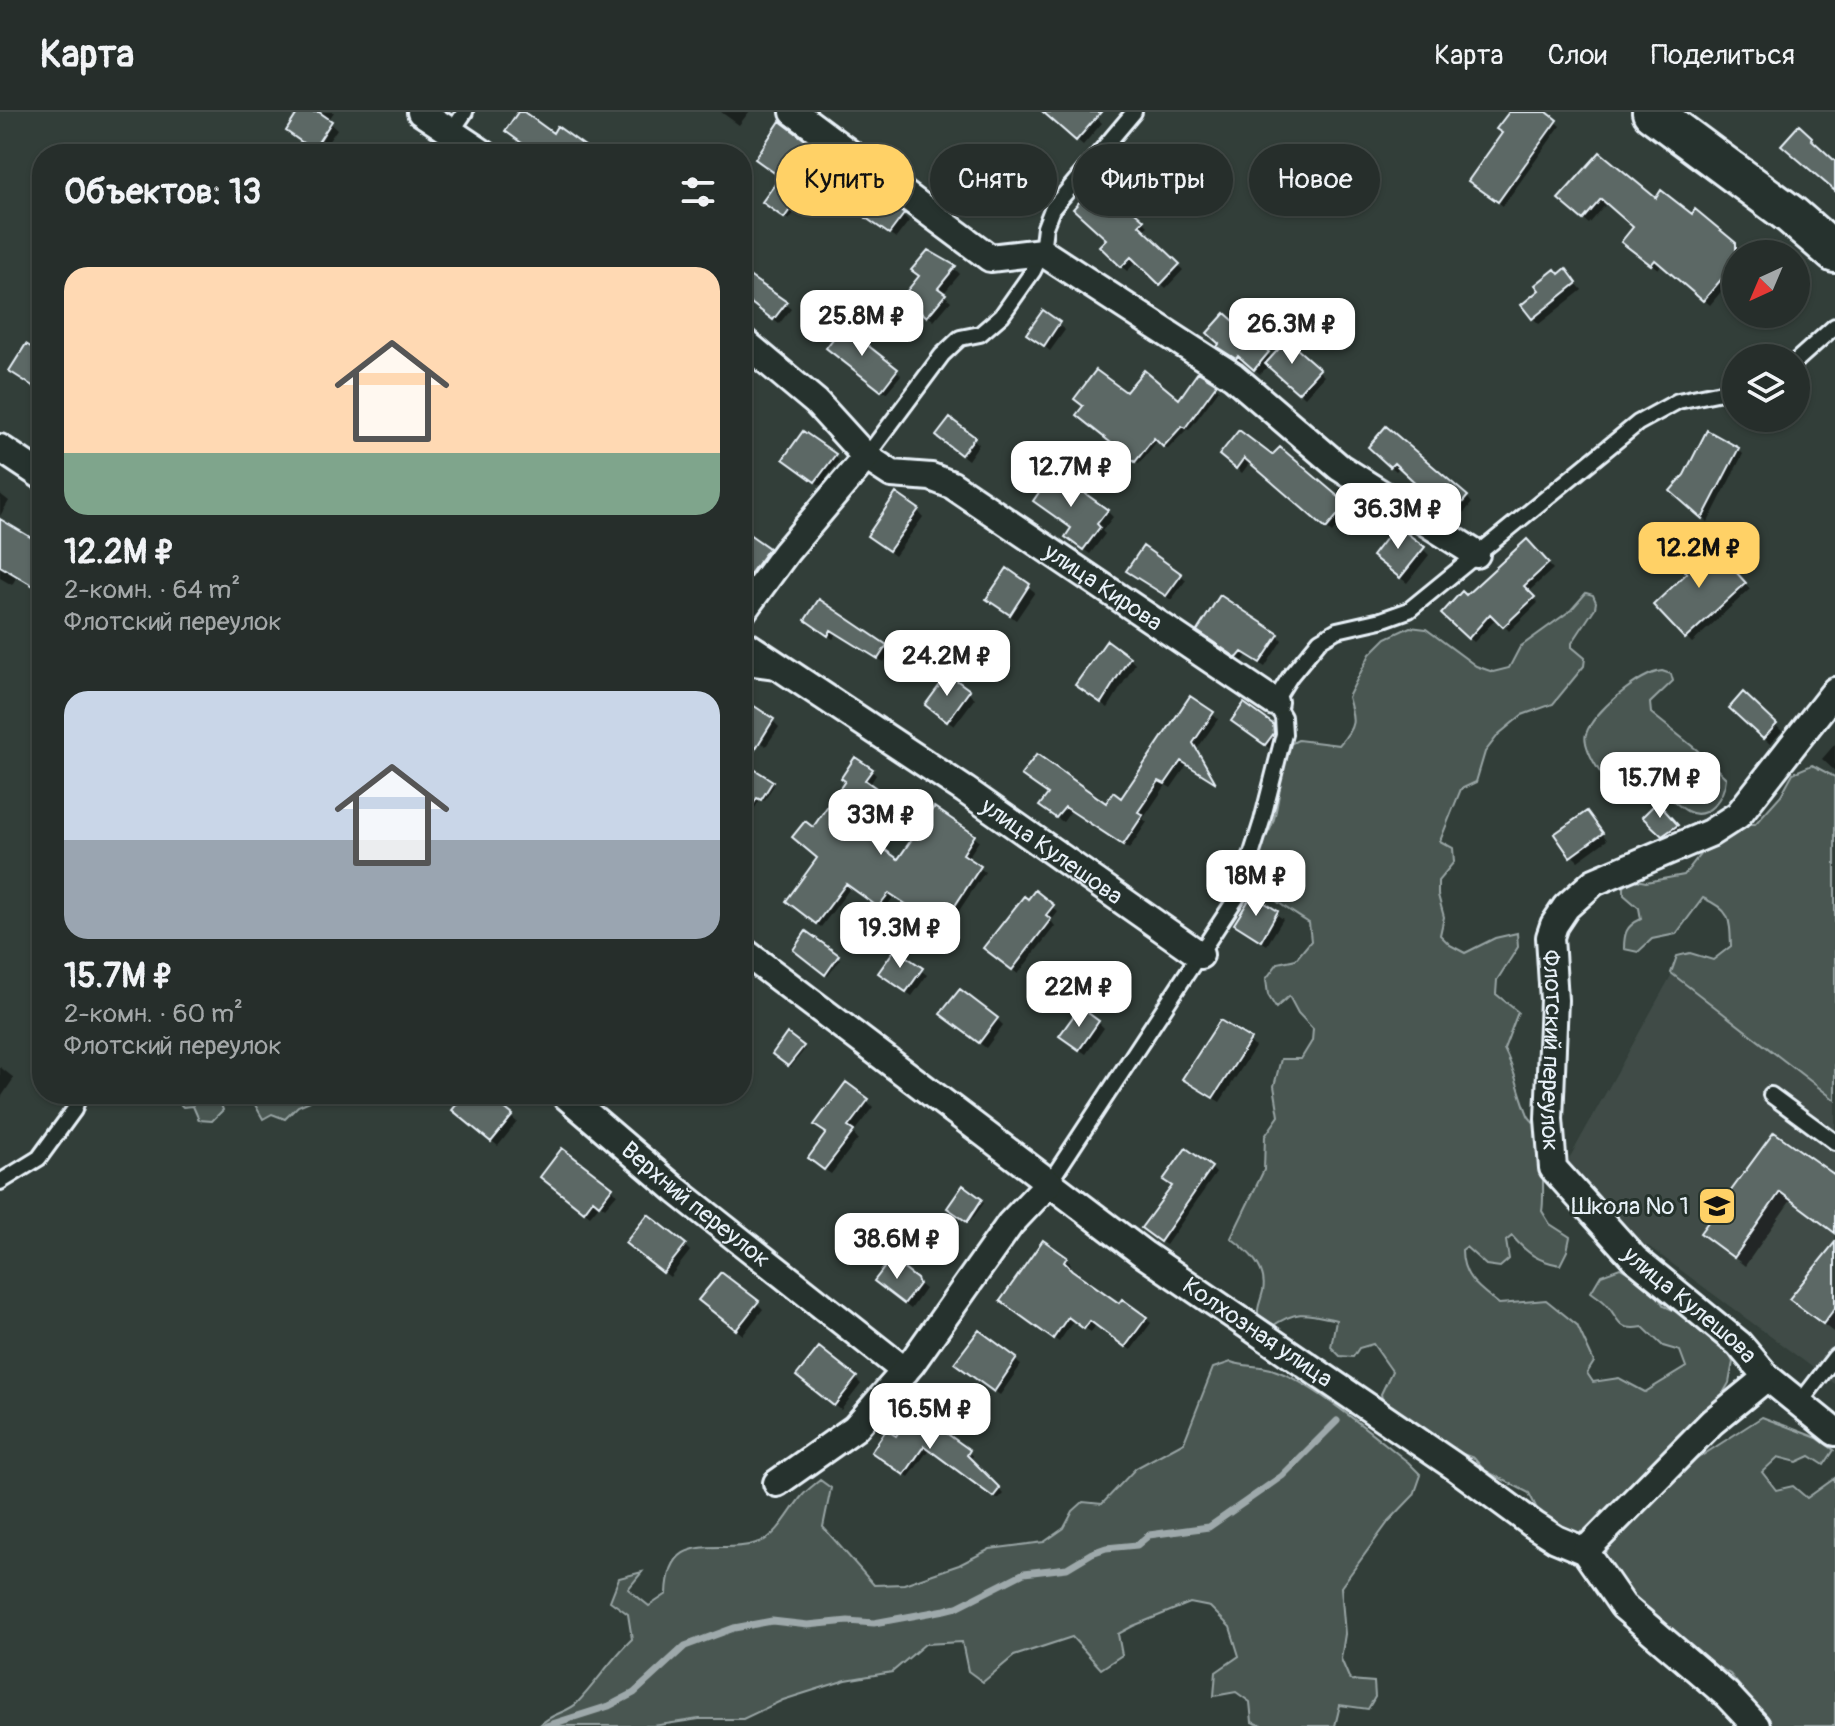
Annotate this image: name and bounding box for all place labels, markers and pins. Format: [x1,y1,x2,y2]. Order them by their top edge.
pin: 25.8M ₽ [788,290,936,358]
pin: 26.3M ₽ [1218,298,1366,366]
pin: 12.7M ₽ [997,441,1145,509]
pin: 36.3M ₽ [1324,483,1472,551]
pin: 12.2M ₽ [1625,522,1773,590]
pin: 24.2M ₽ [873,630,1021,698]
pin: 15.7M ₽ [1586,752,1734,820]
pin: 33M ₽ [825,789,937,857]
pin: 18M ₽ [1200,850,1312,918]
pin: 19.3M ₽ [826,902,974,970]
pin: 22M ₽ [1023,961,1135,1029]
school or university icon: Школа № 1 [1696,1185,1738,1227]
place label: Школа № 1 [1571,1192,1689,1221]
pin: 38.6M ₽ [823,1213,971,1281]
pin: 16.5M ₽ [856,1383,1004,1451]

